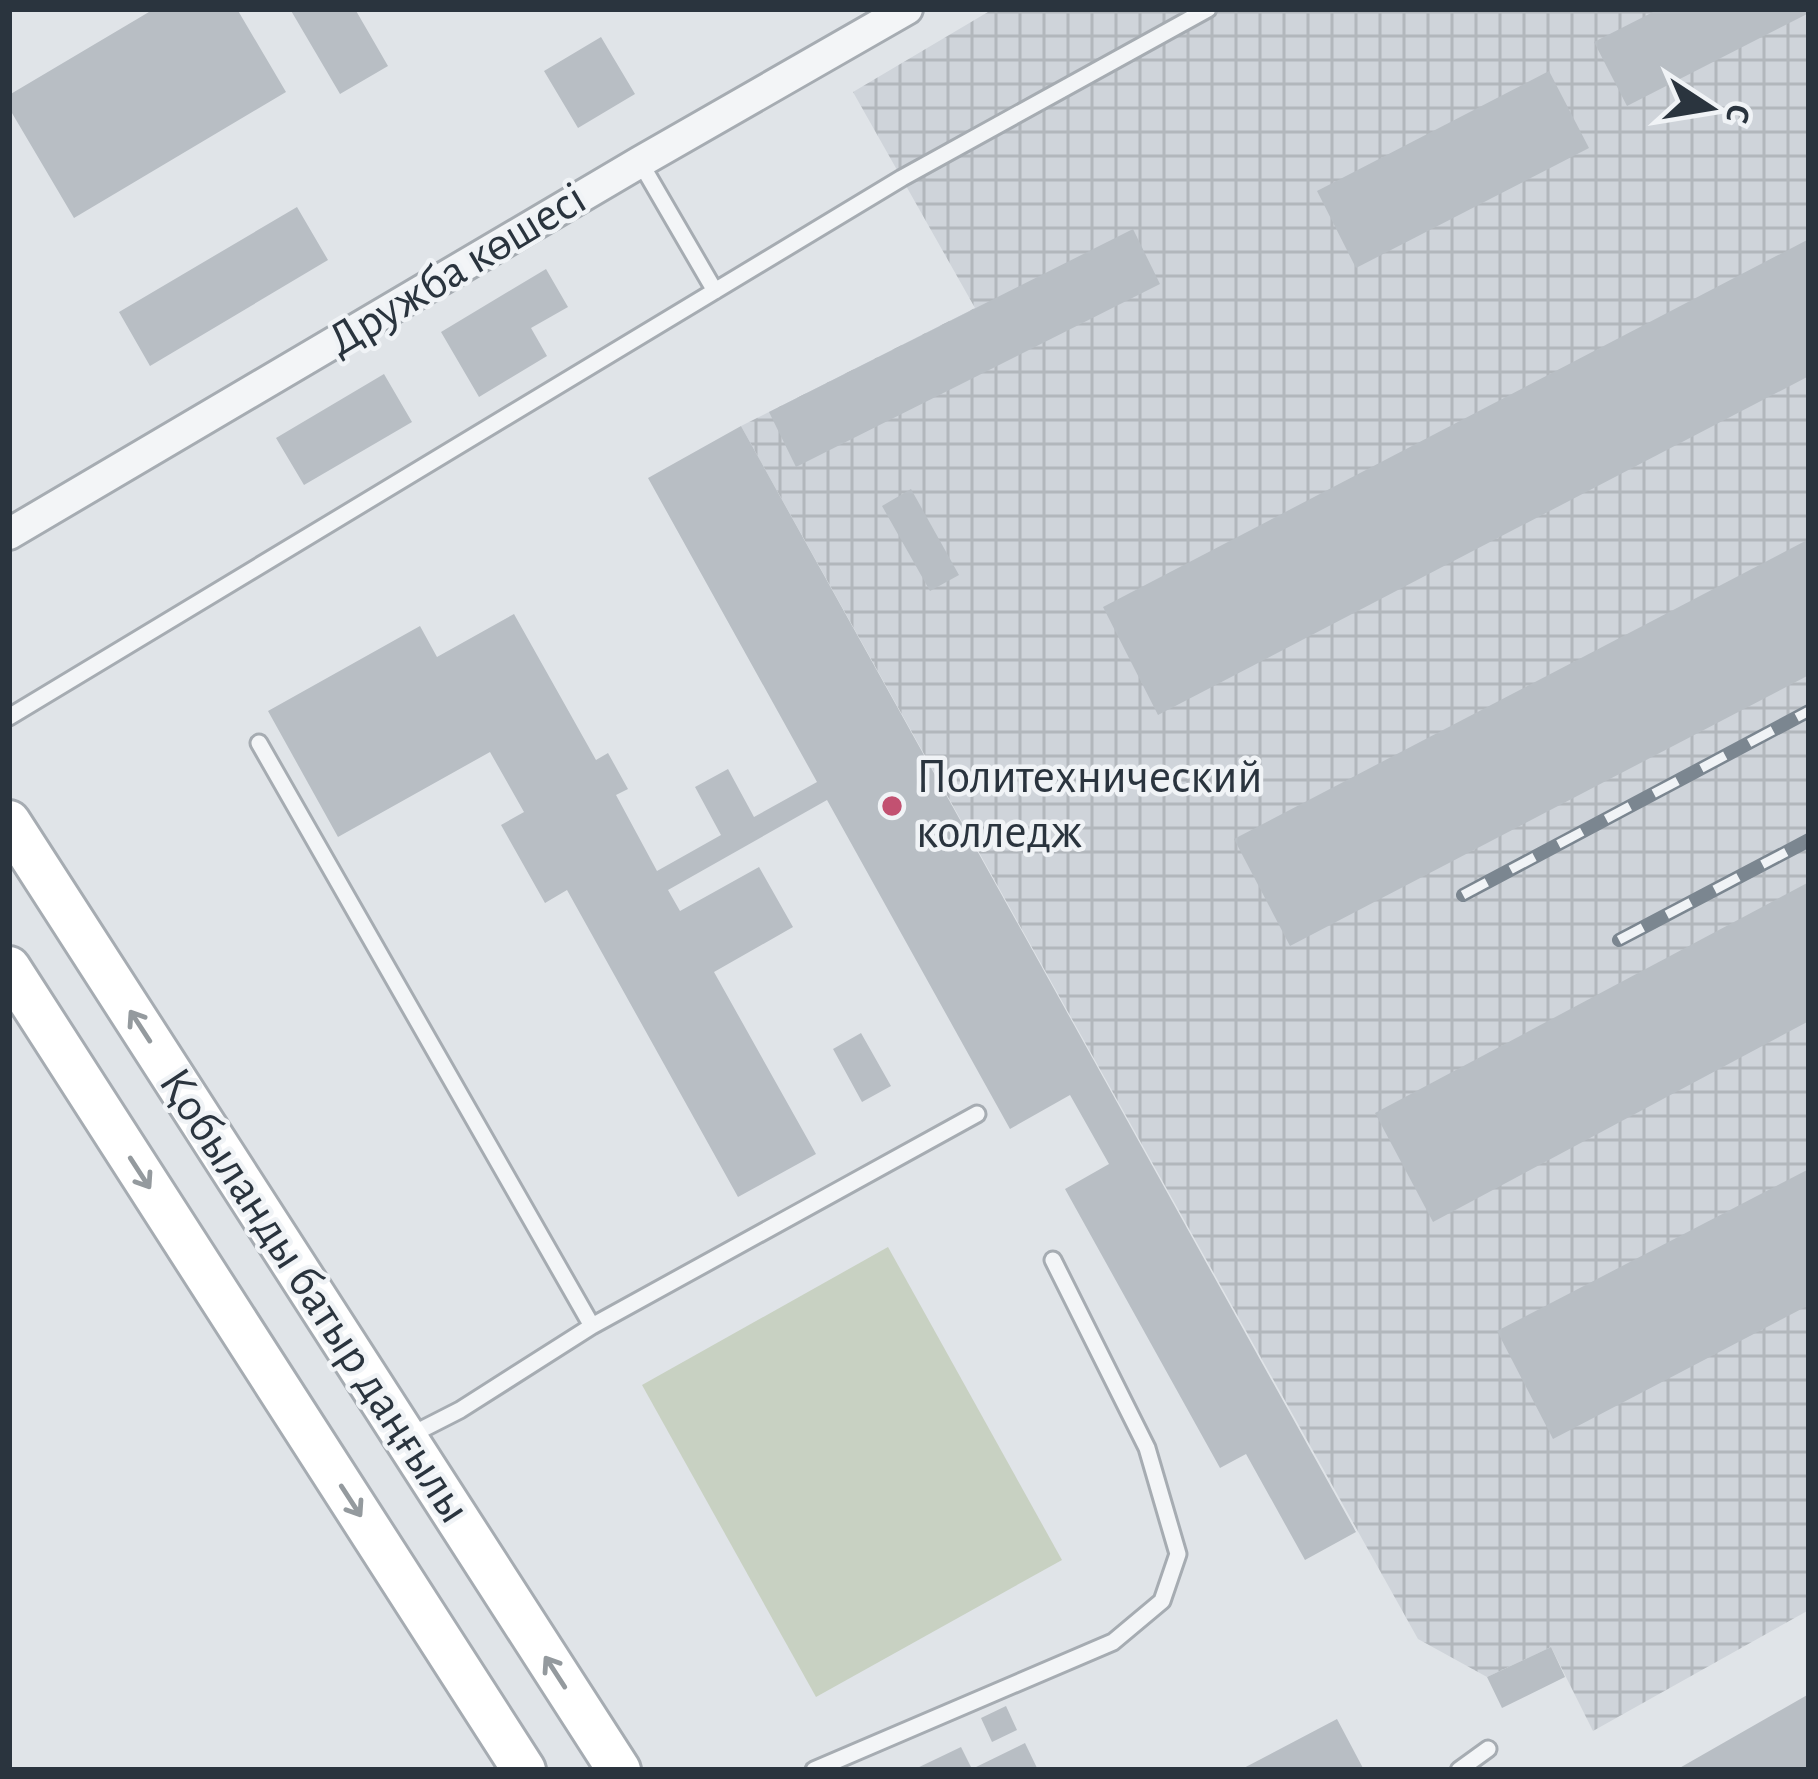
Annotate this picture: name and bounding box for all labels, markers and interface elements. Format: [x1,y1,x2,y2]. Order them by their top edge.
north arrow [1650,48,1770,168]
text: С [1719,101,1755,126]
street label: Дружба көшесі [320,174,594,366]
place label: Политехнический колледж [916,754,1263,857]
marker: Политехнический колледж [879,793,905,819]
one-way arrow [128,1009,152,1043]
street label: Қобыланды батыр даңғылы [149,1060,479,1532]
one-way arrow [128,1155,153,1189]
one-way arrow [339,1483,364,1517]
one-way arrow [543,1655,568,1689]

